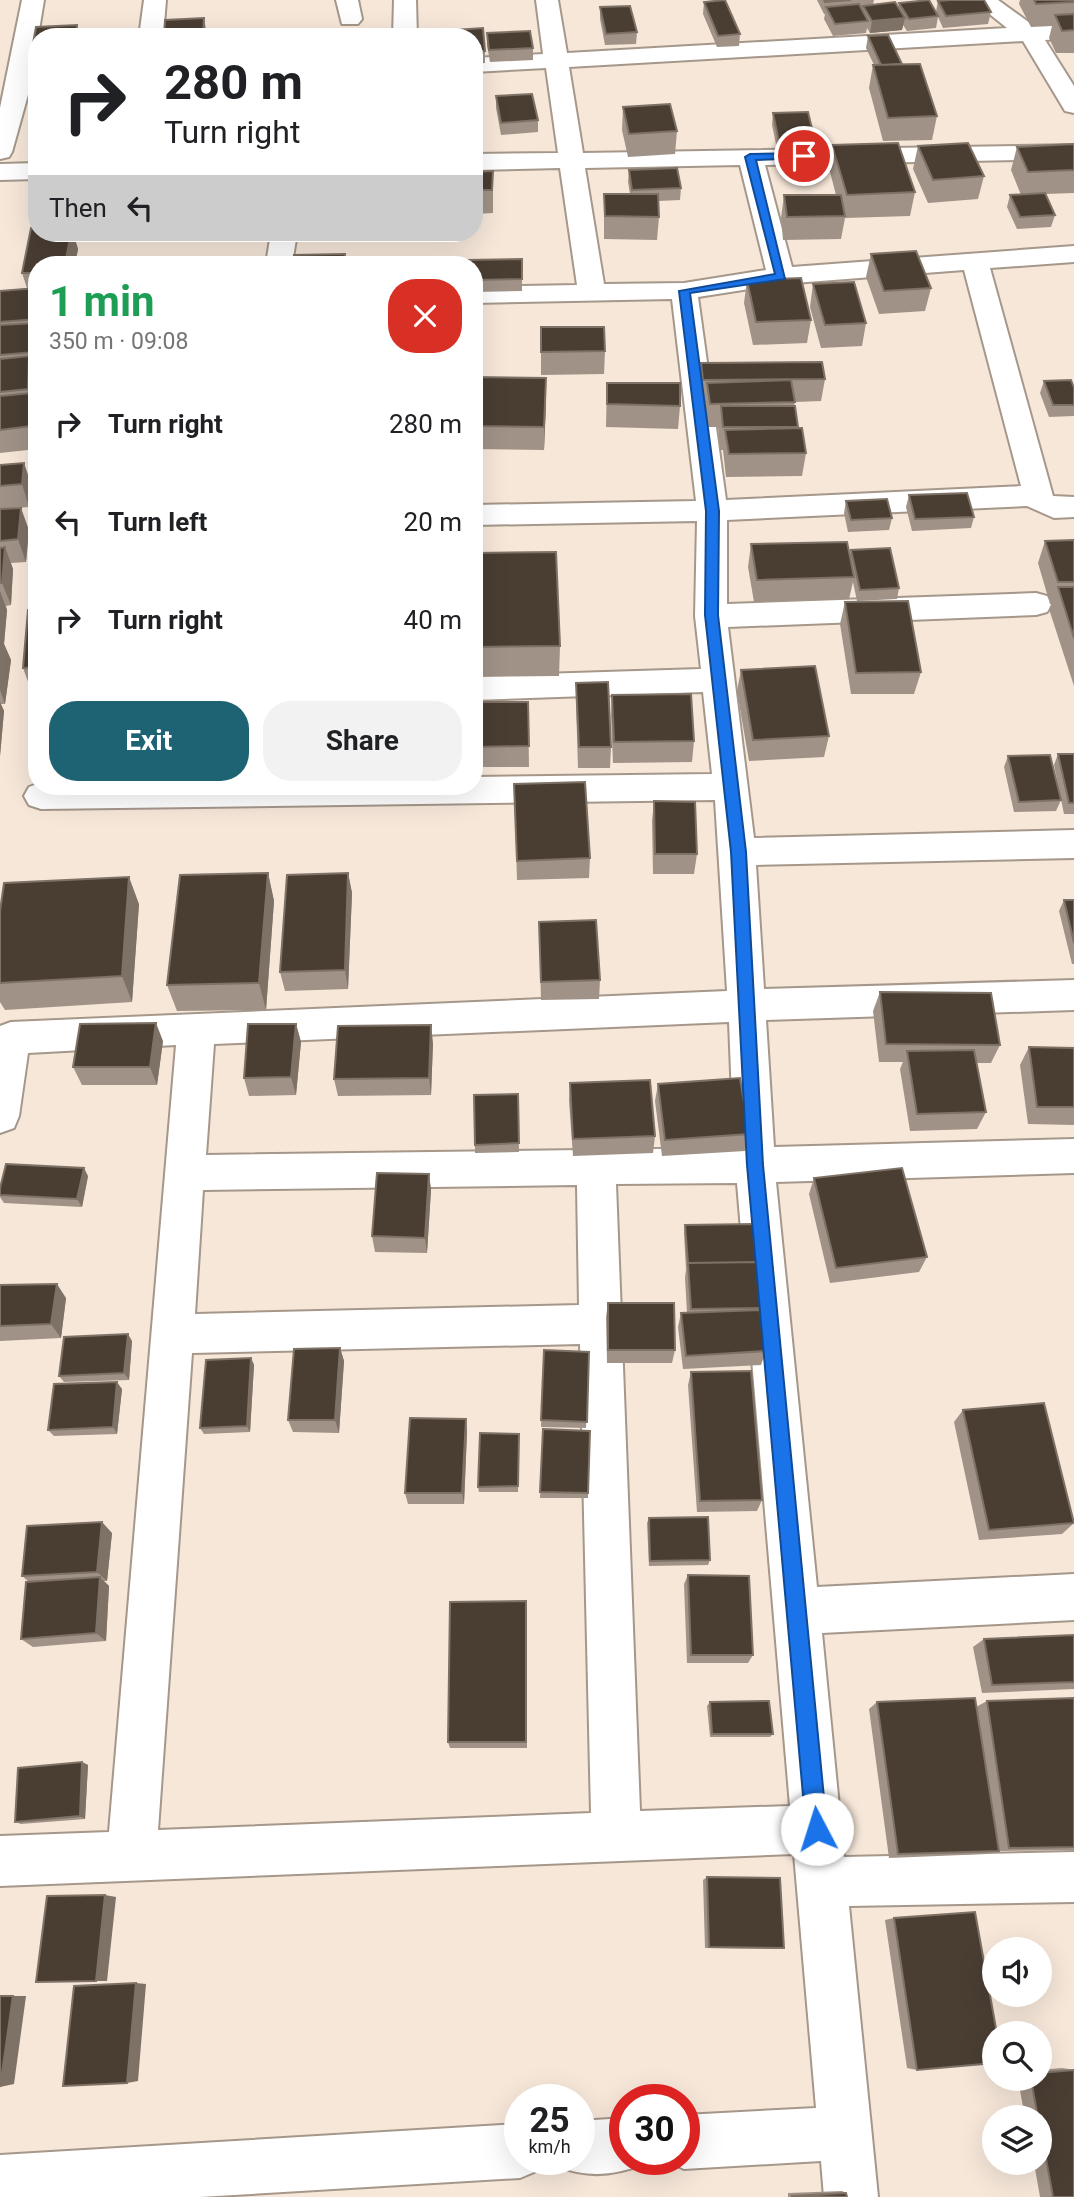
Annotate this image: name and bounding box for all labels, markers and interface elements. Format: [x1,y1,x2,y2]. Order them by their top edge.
text: 280 m [164,54,303,111]
icon: right [49,56,140,147]
text: Turn right [164,113,300,151]
pin [774,126,834,186]
icon: arrive [785,137,823,175]
icon: left [121,189,159,227]
text: Then [49,193,107,223]
text: 1 min [49,277,155,326]
button: close [388,279,462,353]
text: 350 m · 09:08 [49,328,188,355]
icon: right [49,405,87,443]
text: Turn right [108,409,223,439]
text: 280 m [389,409,462,439]
icon: left [49,503,87,541]
text: Turn left [108,507,207,537]
text: 20 m [404,507,462,537]
icon: right [49,601,87,639]
text: Turn right [108,605,223,635]
text: 40 m [404,605,462,635]
button: Exit [49,701,249,781]
button: Share [263,701,462,781]
position arrow [780,1792,854,1866]
map controls [982,1937,1052,2175]
button: sound [982,1937,1052,2007]
button: search [982,2021,1052,2091]
speed limit sign: 30 [609,2084,700,2175]
text: 25 [529,2100,570,2141]
button: layers [982,2105,1052,2175]
text: km/h [528,2136,571,2157]

